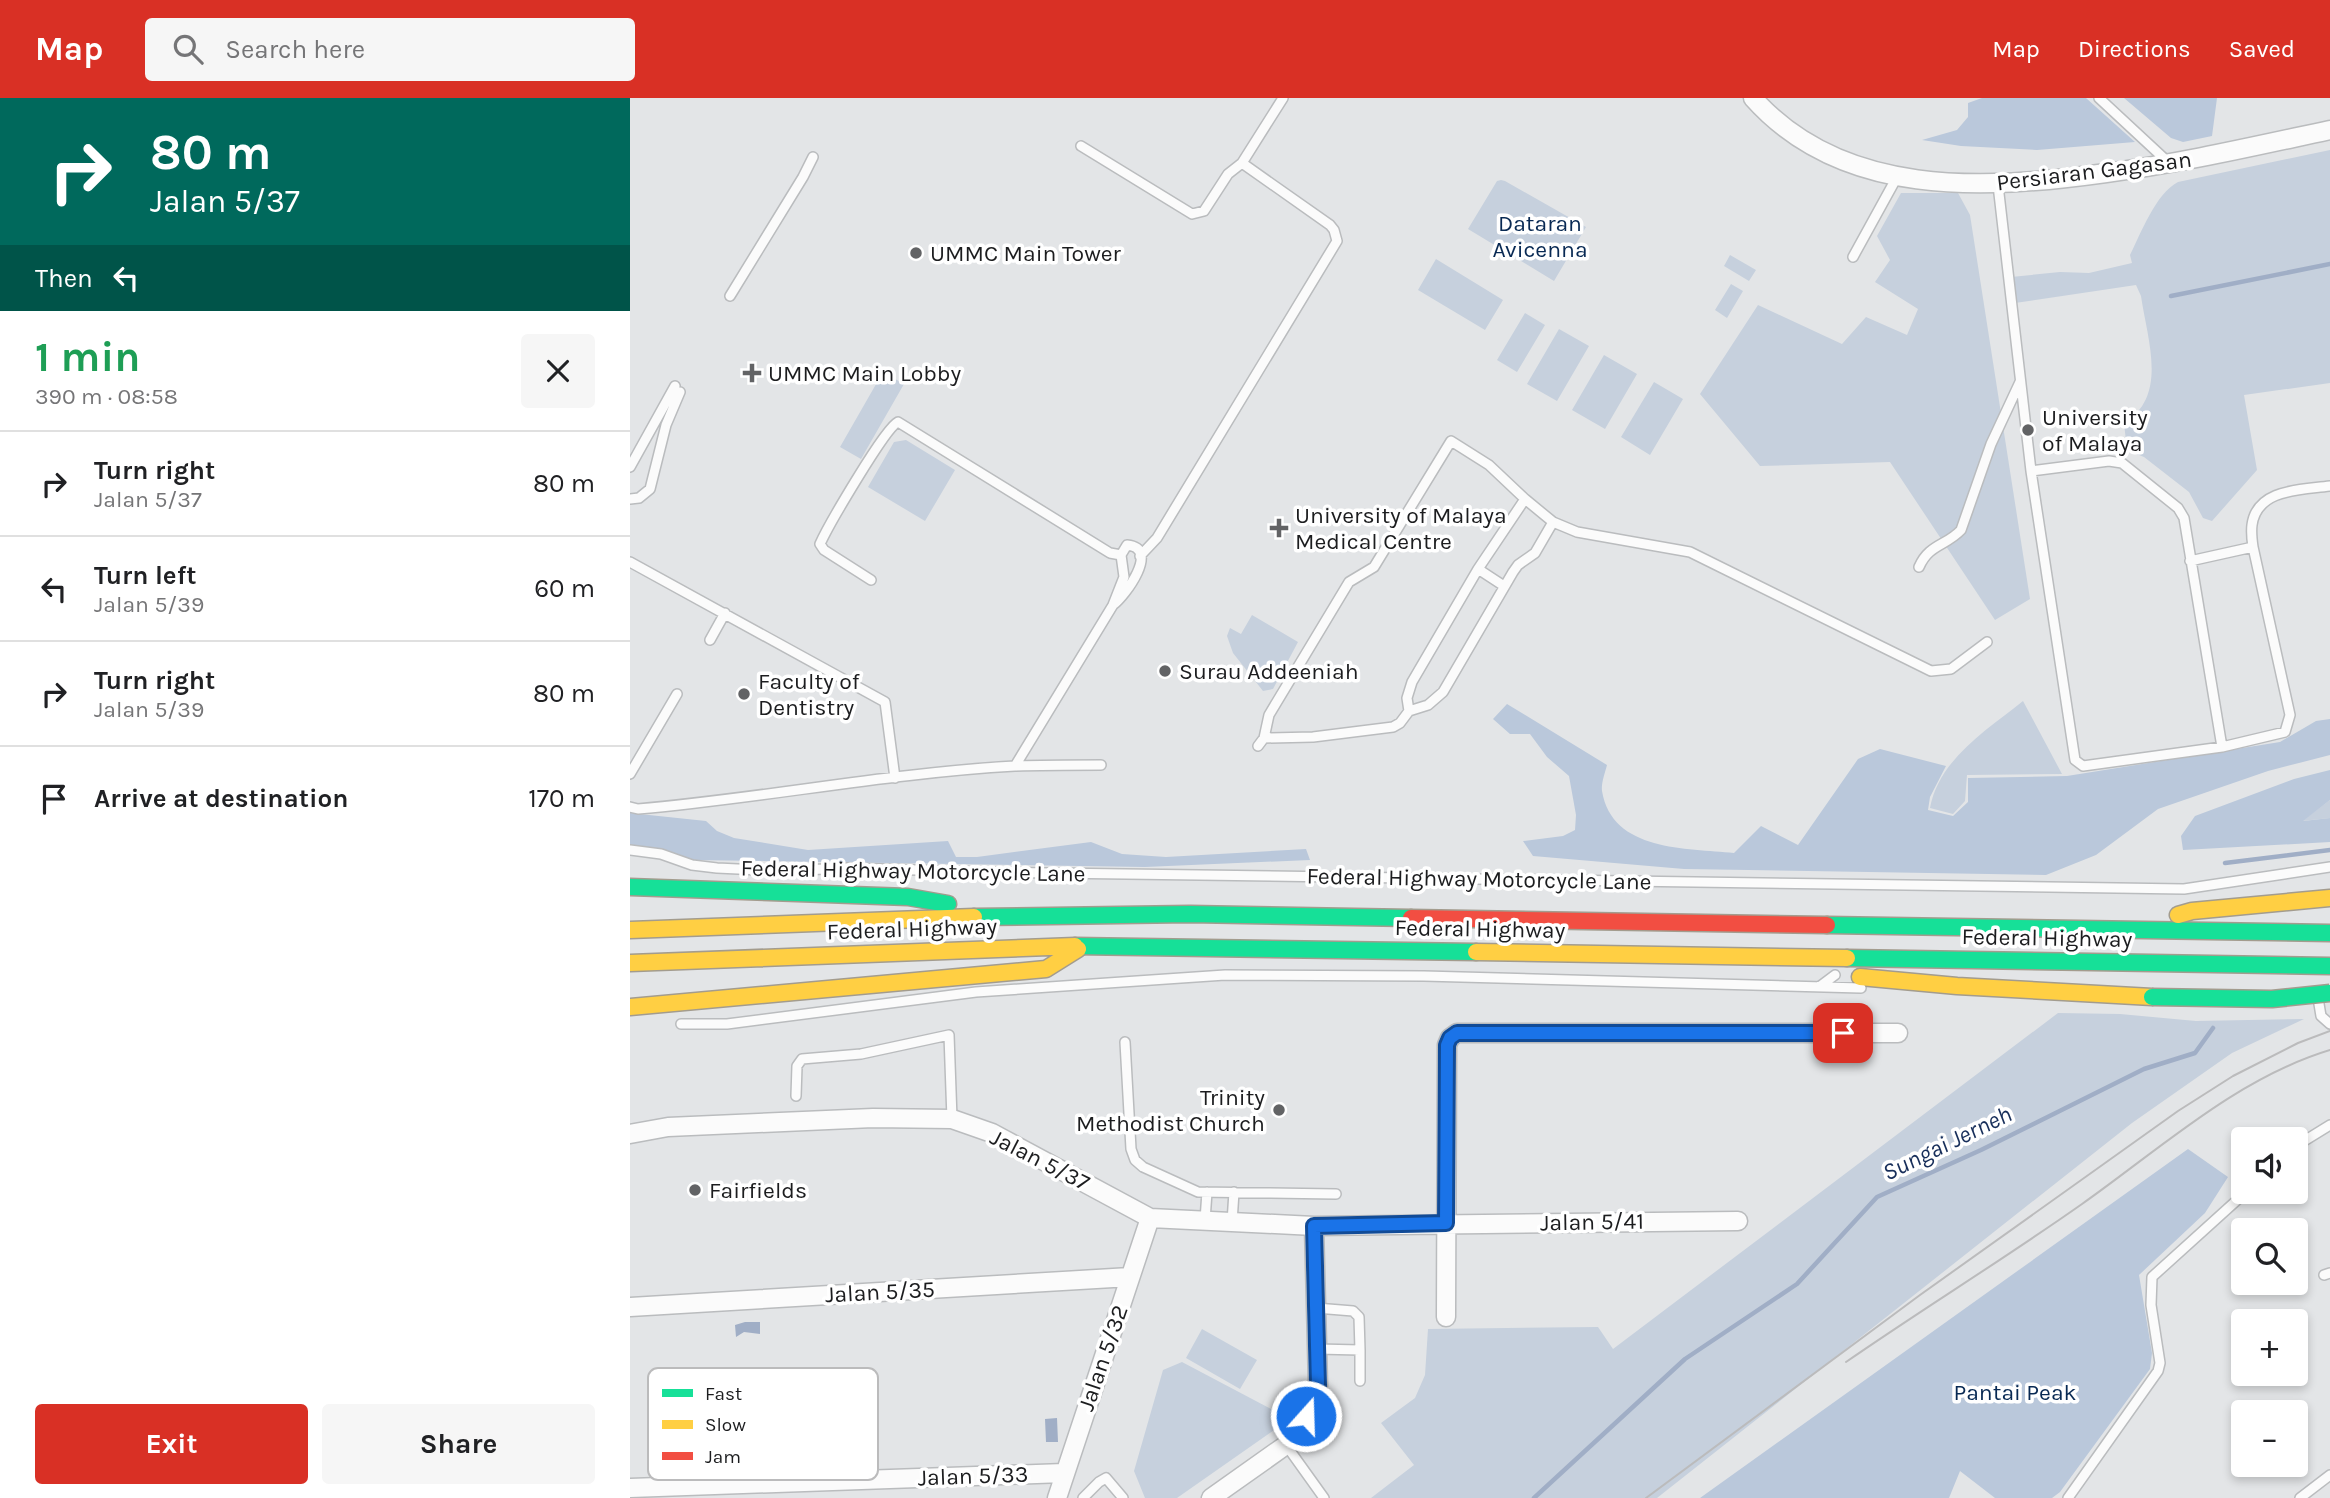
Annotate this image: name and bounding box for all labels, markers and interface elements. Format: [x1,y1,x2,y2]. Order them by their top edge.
search box [145,18,635,81]
text: Map [35,30,103,68]
icon: search [169,30,207,68]
text: Search here [225,34,365,65]
text: Map [1992,35,2040,63]
text: Directions [2078,35,2191,63]
text: Saved [2229,35,2295,63]
text: 80 m [150,124,272,181]
icon: right [35,126,126,217]
street label: Persiaran Gagasan [1995,146,2193,196]
text: Jalan 5/37 [150,183,300,220]
park label: Dataran Avicenna [1492,210,1588,263]
place label: UMMC Main Tower [930,240,1122,267]
marker: UMMC Main Tower [908,245,924,261]
icon: left [107,259,145,297]
text: Then [35,263,93,294]
text: 1 min [35,332,140,382]
button: close [521,334,595,408]
place label: UMMC Main Lobby [768,360,961,387]
marker: UMMC Main Lobby [742,363,762,383]
text: 390 m · 08:58 [35,383,178,410]
place label: University of Malaya [2042,404,2148,457]
marker: University of Malaya [2020,422,2036,438]
text: Turn right [94,455,215,486]
icon: right [35,465,73,503]
text: 80 m [533,468,595,499]
text: Jalan 5/37 [94,486,202,513]
place label: University of Malaya Medical Centre [1295,502,1507,555]
marker: University of Malaya Medical Centre [1269,518,1289,538]
text: Turn left [94,560,196,591]
icon: left [35,570,73,608]
text: 60 m [534,573,595,604]
text: Jalan 5/39 [94,591,204,618]
place label: Surau Addeeniah [1179,658,1359,685]
marker: Surau Addeeniah [1157,663,1173,679]
text: Turn right [94,665,215,696]
place label: Faculty of Dentistry [758,668,860,721]
icon: right [35,675,73,713]
text: 80 m [533,678,595,709]
marker: Faculty of Dentistry [736,686,752,702]
text: Jalan 5/39 [94,696,204,723]
icon: arrive [35,780,73,818]
text: Arrive at destination [94,783,348,814]
text: 170 m [528,783,595,814]
street label: Federal Highway Motorcycle Lane [740,854,1086,888]
street label: Federal Highway Motorcycle Lane [1306,862,1652,896]
street label: Federal Highway [826,913,998,945]
street label: Federal Highway [1394,914,1566,944]
street label: Federal Highway [1961,923,2133,953]
pin [1813,1003,1873,1063]
icon: arrive [1824,1014,1862,1052]
place label: Trinity Methodist Church [1076,1084,1265,1137]
water label: Sungai Jerneh [1878,1100,2016,1186]
marker: Trinity Methodist Church [1271,1102,1287,1118]
street label: Jalan 5/37 [986,1124,1094,1197]
map controls [2231,1127,2308,1477]
button: sound [2231,1127,2308,1204]
place label: Fairfields [709,1177,807,1204]
marker: Fairfields [687,1182,703,1198]
street label: Jalan 5/41 [1540,1208,1644,1236]
button: search [2231,1218,2308,1295]
street label: Jalan 5/35 [824,1276,936,1308]
street label: Jalan 5/32 [1072,1301,1134,1415]
button: + [2231,1309,2308,1386]
legend [648,1368,878,1480]
position arrow [1269,1379,1343,1453]
park label: Pantai Peak [1953,1379,2077,1406]
text: Fast [705,1383,742,1405]
button: − [2231,1400,2308,1477]
button: Exit [35,1404,308,1484]
button: Share [322,1404,595,1484]
text: Slow [705,1414,746,1436]
text: Jam [705,1446,741,1468]
street label: Jalan 5/33 [917,1461,1029,1491]

